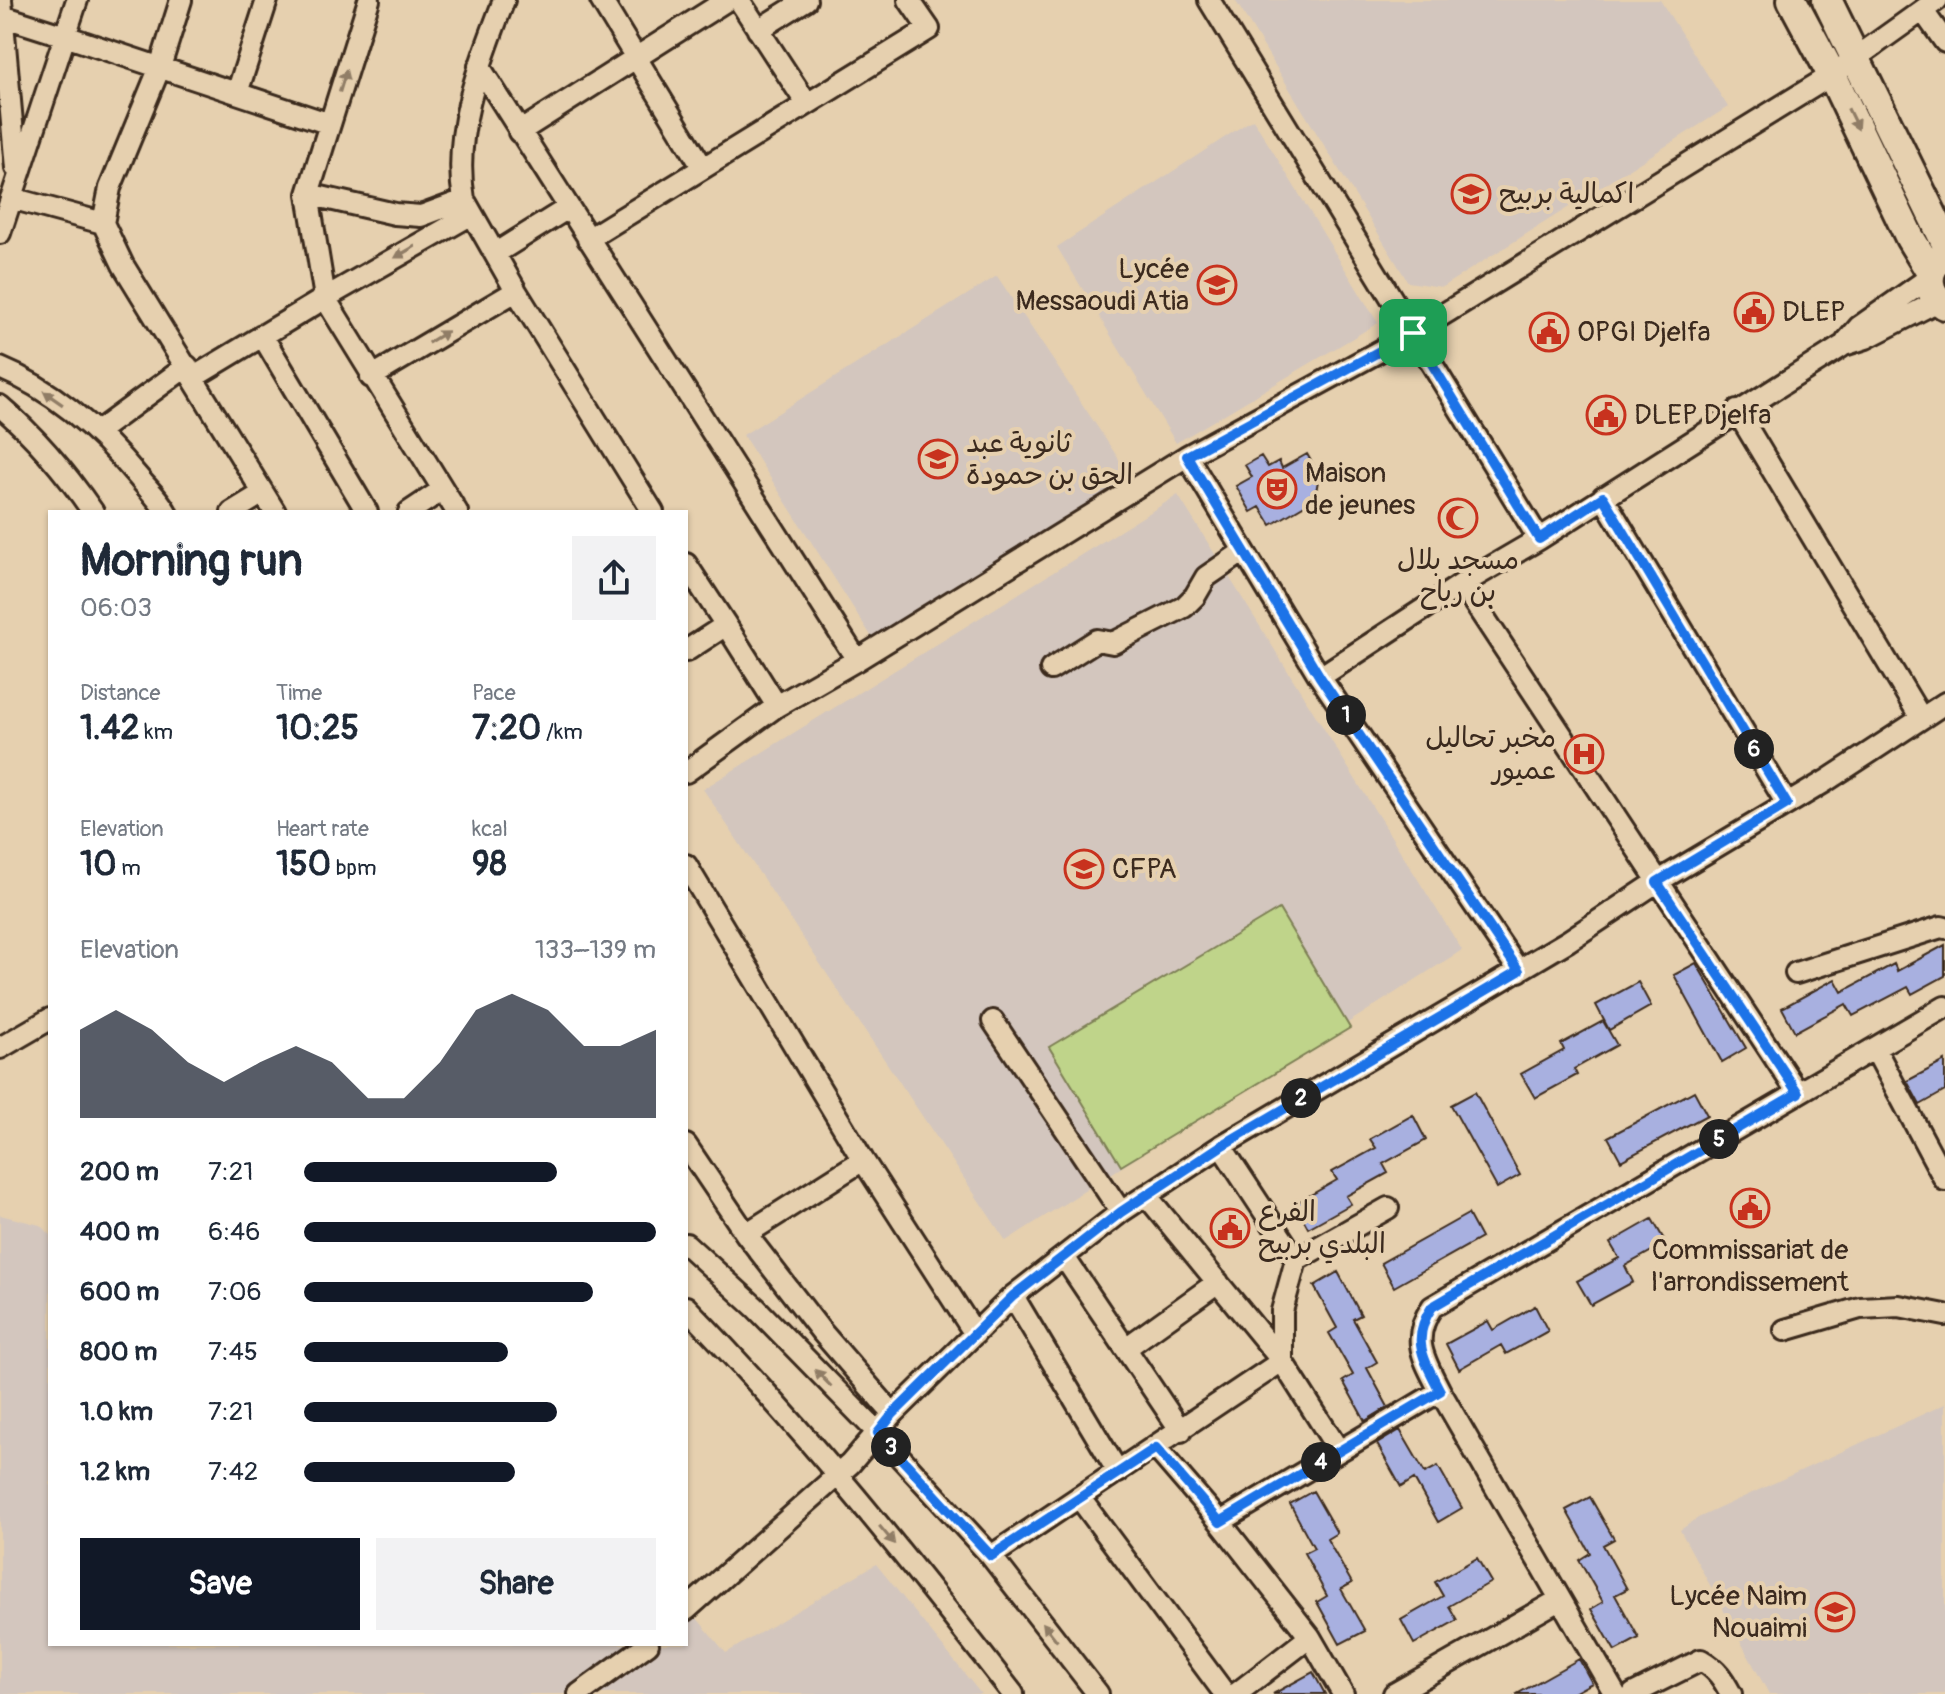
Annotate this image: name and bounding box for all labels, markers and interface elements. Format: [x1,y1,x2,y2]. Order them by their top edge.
one-way arrow [338,69,350,93]
one-way arrow [1846,107,1860,131]
school or university icon: اكمالية بربيح [1450,173,1492,215]
place label: اكمالية بربيح [1499,177,1634,212]
one-way arrow [394,245,416,259]
place label: Lycée Messaoudi Atia [1016,252,1189,319]
school or university icon: Lycée Messaoudi Atia [1196,264,1238,306]
public building icon: DLEP [1733,291,1775,333]
place label: DLEP [1782,295,1845,330]
pin [1379,299,1447,367]
icon: arrive [1391,311,1435,355]
public building icon: OPGI Djelfa [1528,311,1570,353]
place label: OPGI Djelfa [1577,315,1711,350]
one-way arrow [427,330,449,344]
one-way arrow [43,391,64,406]
public building icon: DLEP Djelfa [1585,394,1627,436]
place label: DLEP Djelfa [1634,398,1771,433]
place label: ثانوية عبد الحق بن حمودة [966,426,1133,493]
school or university icon: ثانوية عبد الحق بن حمودة [917,438,959,480]
place label: Maison de jeunes [1305,456,1416,523]
theatre icon: Maison de jeunes [1256,468,1298,510]
mosque icon: مسجد بلال بن رباح [1437,497,1479,539]
text: Morning run [80,534,303,589]
button: share [572,536,656,620]
place label: مسجد بلال بن رباح [1397,543,1519,610]
text: 06:03 [80,592,152,624]
text: Distance [80,679,160,707]
text: Time [276,679,322,707]
text: Pace [472,679,516,707]
pin: 1 [1326,695,1366,735]
text: 1 [1342,701,1350,729]
text: 1.42 [80,707,139,750]
text: 10:25 [276,707,359,750]
text: 7:20 [472,707,541,750]
text: km [139,718,173,746]
text: /km [541,718,583,746]
place label: مخبر تحاليل عميور [1425,721,1556,788]
pin: 6 [1734,729,1774,769]
hospital icon: مخبر تحاليل عميور [1563,733,1605,775]
text: 6 [1748,735,1760,763]
text: Elevation [80,815,164,843]
text: Heart rate [276,815,369,843]
text: kcal [472,815,508,843]
text: 10 [80,843,117,886]
text: 150 [276,843,331,886]
text: 98 [472,843,507,886]
school or university icon: CFPA [1063,848,1105,890]
place label: CFPA [1112,852,1177,887]
text: m [117,854,141,882]
text: bpm [331,854,376,882]
text: Elevation [80,934,179,966]
text: 133–139 m [535,934,656,966]
pin: 2 [1281,1078,1321,1118]
text: 2 [1295,1084,1307,1112]
pin: 5 [1699,1119,1739,1159]
text: 5 [1713,1125,1725,1153]
text: 200 m [80,1156,159,1188]
text: 7:21 [208,1156,253,1188]
public building icon: Commissariat de l'arrondissement [1729,1187,1771,1229]
place label: الفرع البلدي بربيح [1258,1195,1386,1264]
public building icon: الفرع البلدي بربيح [1209,1207,1251,1249]
text: 400 m [80,1216,159,1248]
text: 6:46 [208,1216,260,1248]
place label: Commissariat de l'arrondissement [1651,1233,1849,1300]
text: 600 m [80,1276,159,1308]
text: 7:06 [208,1276,262,1308]
text: 800 m [80,1336,157,1368]
text: 7:45 [208,1336,258,1368]
one-way arrow [814,1369,832,1388]
text: 1.0 km [80,1396,153,1428]
text: 7:21 [208,1396,253,1428]
pin: 3 [871,1427,911,1467]
text: 3 [885,1433,897,1461]
pin: 4 [1301,1442,1341,1482]
text: 4 [1315,1448,1327,1476]
text: 1.2 km [80,1456,150,1488]
text: 7:42 [208,1456,258,1488]
one-way arrow [878,1525,895,1545]
button: Save [80,1538,360,1630]
button: Share [376,1538,656,1630]
place label: Lycée Naim Nouaimi [1669,1579,1807,1646]
school or university icon: Lycée Naim Nouaimi [1814,1591,1856,1633]
one-way arrow [1043,1622,1059,1642]

